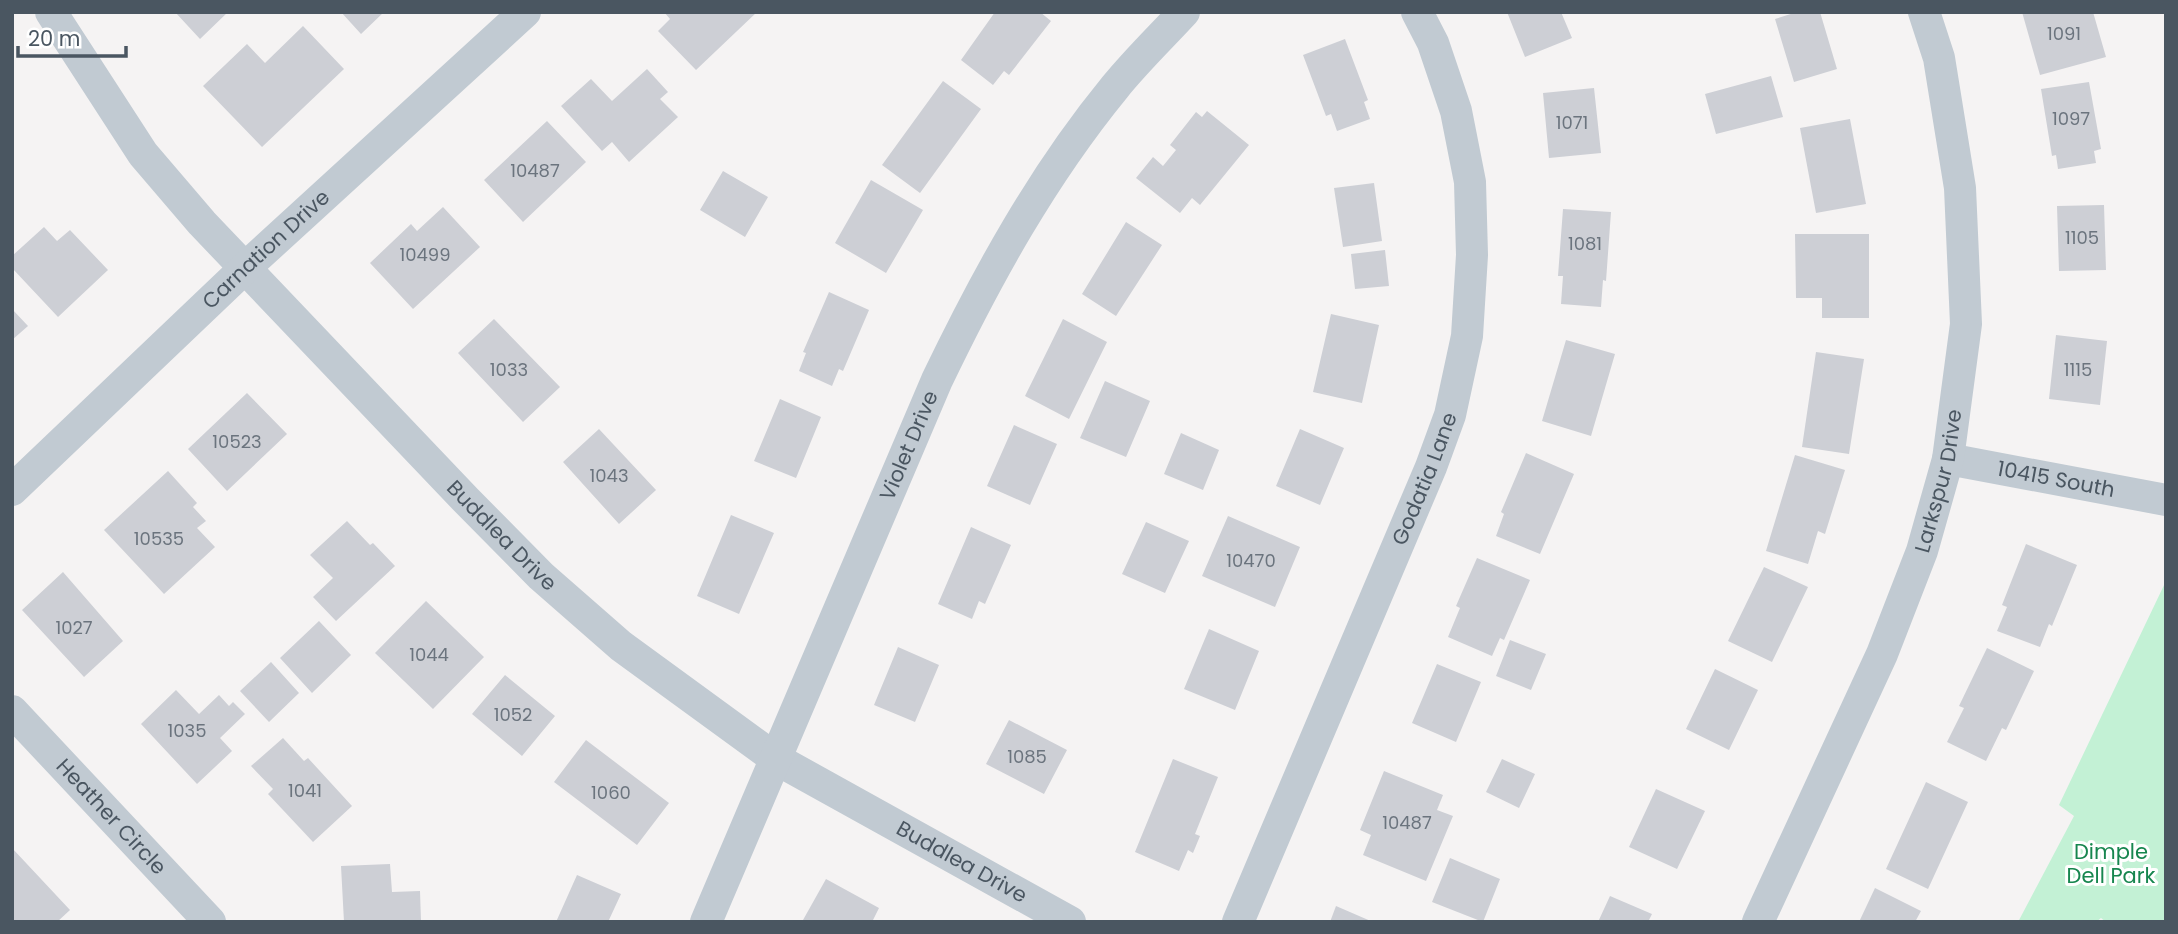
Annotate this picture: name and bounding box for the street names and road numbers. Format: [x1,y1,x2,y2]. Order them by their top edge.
street label: Carnation Drive [196,183,336,315]
street label: Violet Drive [872,386,945,505]
street label: Larkspur Drive [1907,407,1968,556]
street label: Godatia Lane [1385,408,1464,549]
street label: 10415 South [1995,454,2117,504]
street label: Buddlea Drive [440,473,563,597]
street label: Heather Circle [50,752,173,881]
street label: Buddlea Drive [891,814,1033,910]

